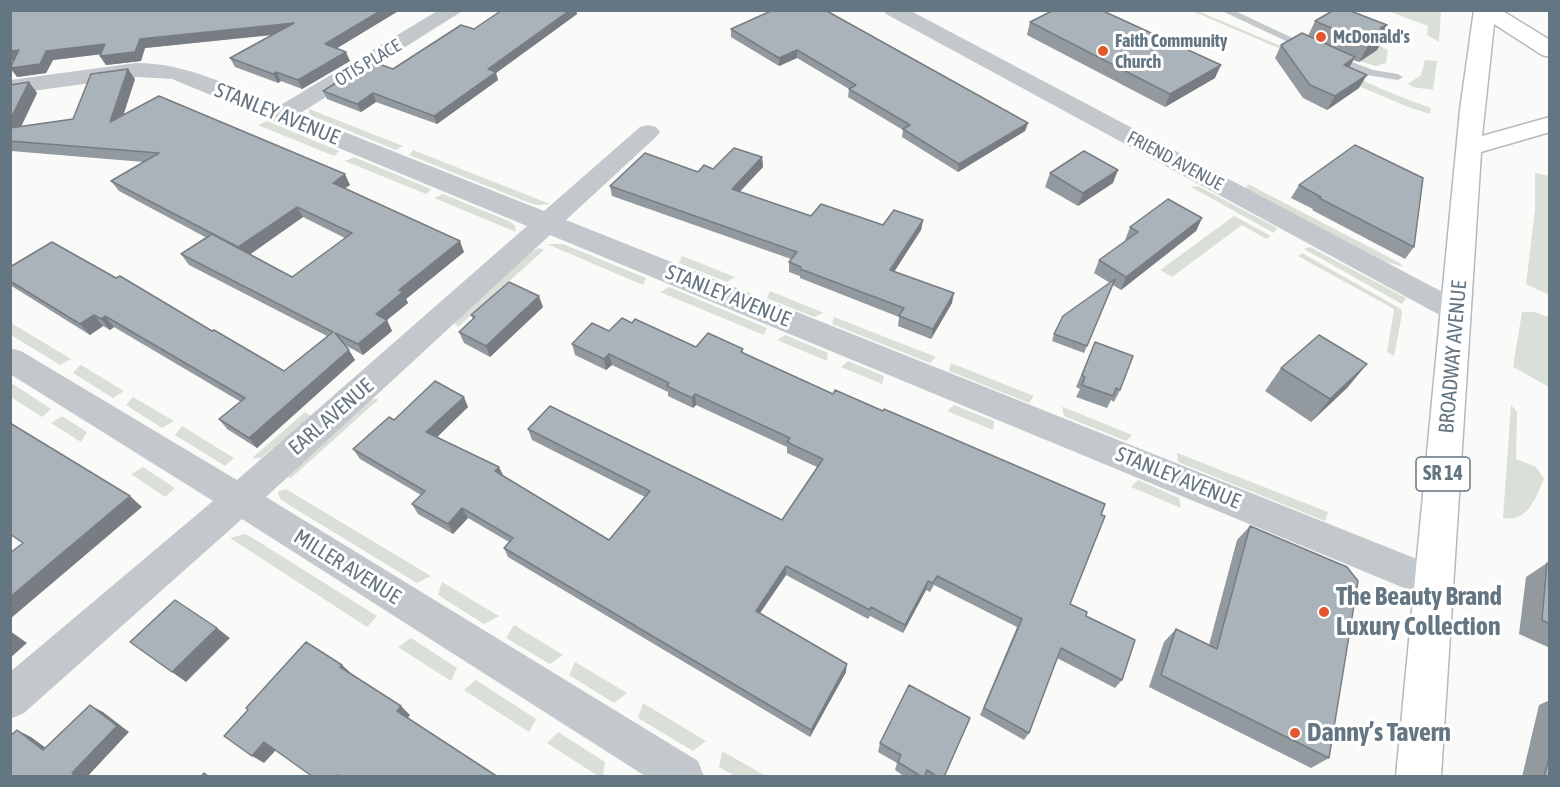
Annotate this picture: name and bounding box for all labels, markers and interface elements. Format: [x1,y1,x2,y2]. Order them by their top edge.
place label: McDonald's [1333,26,1410,48]
place label: Faith Community Church [1115,30,1227,72]
marker: McDonald's [1314,30,1328,44]
street label: OTIS PLACE [331,35,405,91]
marker: Faith Community Church [1096,44,1110,58]
street label: STANLEY AVENUE [211,78,343,150]
street label: FRIEND AVENUE [1123,127,1227,195]
street label: STANLEY AVENUE [662,260,794,332]
street label: BROADWAY AVENUE [1434,279,1472,435]
street label: EARL AVENUE [284,374,378,460]
street label: STANLEY AVENUE [1112,442,1244,514]
road number: SR 14 [1416,457,1470,491]
street label: MILLER AVENUE [289,524,405,610]
place label: The Beauty Brand Luxury Collection [1336,581,1502,642]
marker: The Beauty Brand Luxury Collection [1317,605,1331,619]
place label: Danny’s Tavern [1307,717,1451,749]
marker: Danny’s Tavern [1288,726,1302,740]

